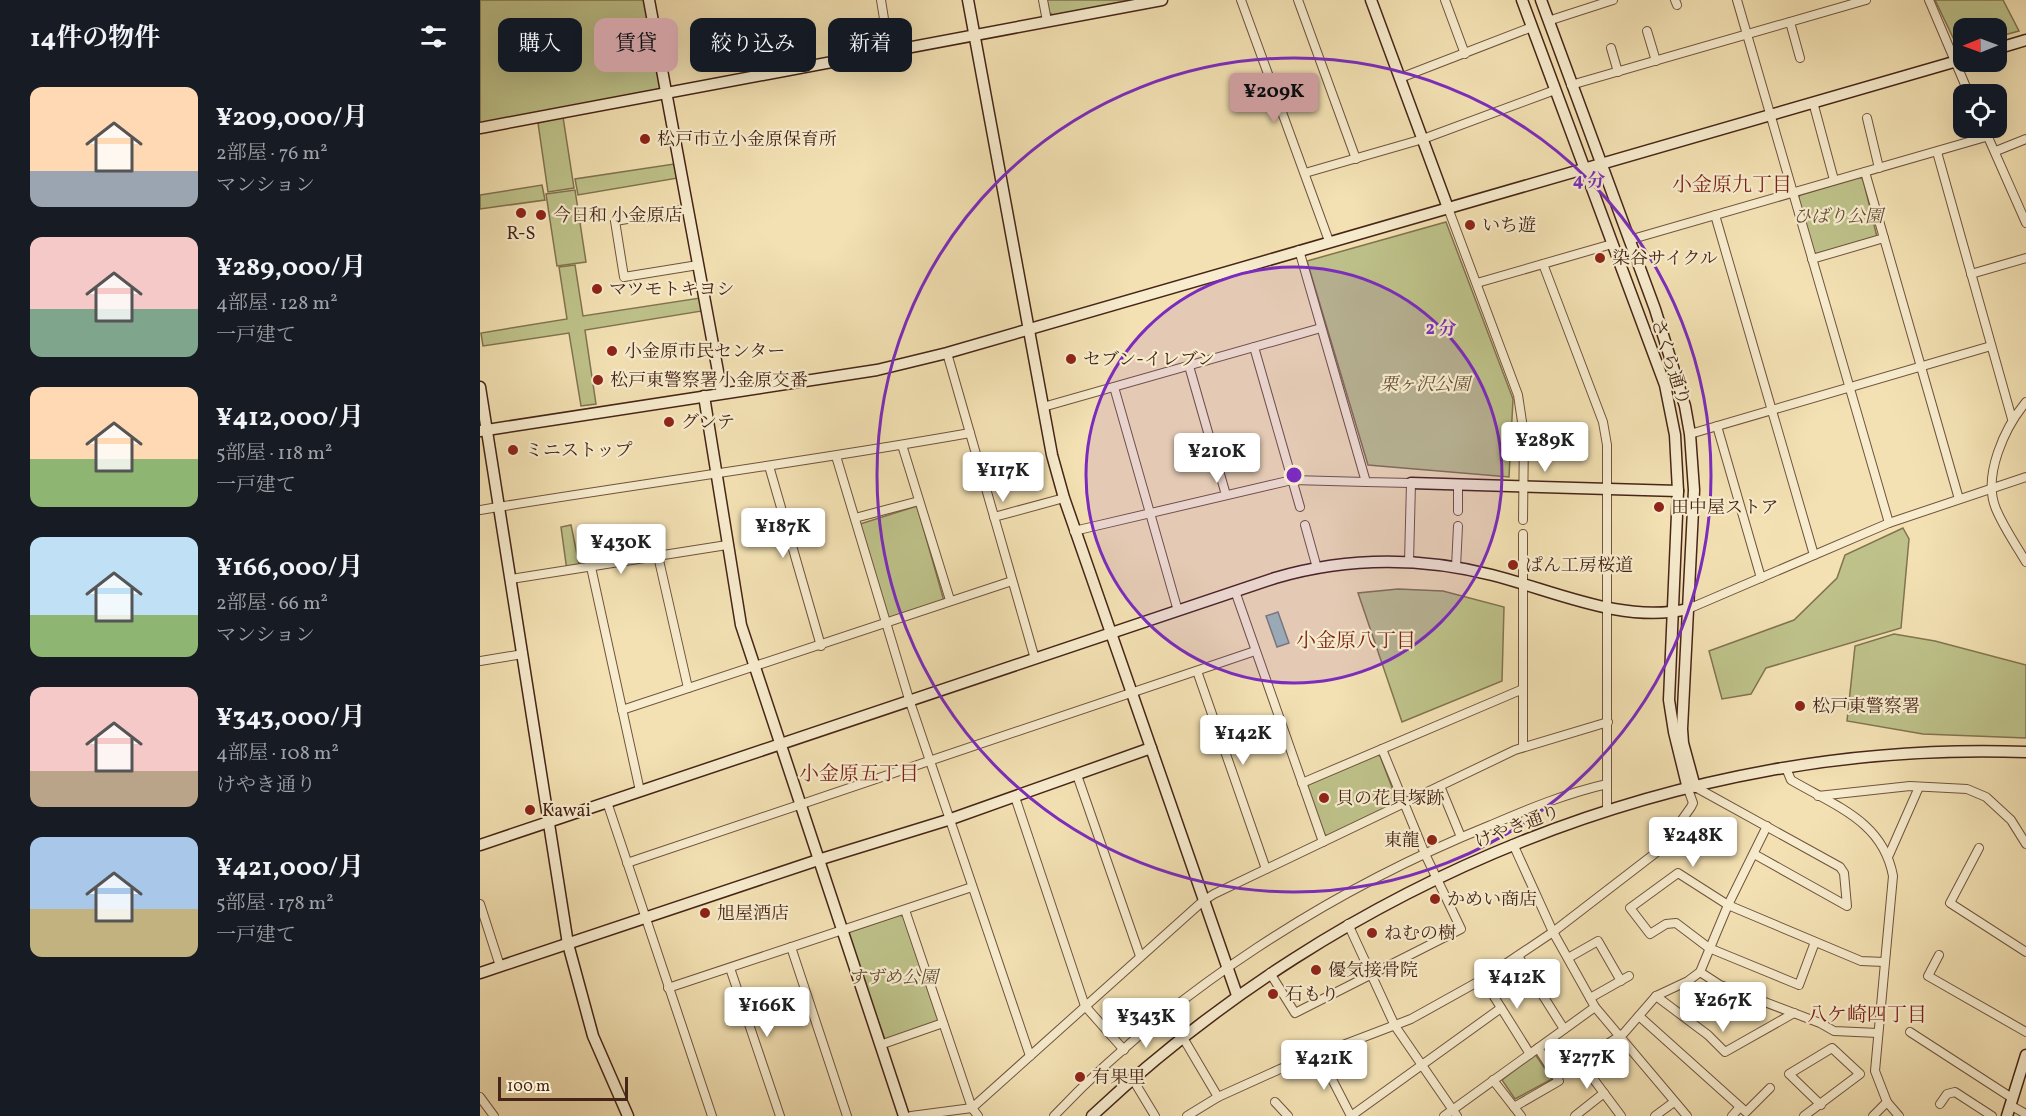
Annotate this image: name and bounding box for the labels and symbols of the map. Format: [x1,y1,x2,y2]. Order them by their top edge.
north arrow [1953,18,2007,72]
pin: ¥209K [1232,73,1316,124]
place label: 松戸市立小金原保育所 [657,128,837,153]
marker: 松戸市立小金原保育所 [638,132,652,146]
text: 4 分 [1573,169,1605,194]
district label: 小金原九丁目 [1672,172,1792,200]
place label: 今日和 小金原店 [553,204,683,229]
park label: ひばり公園 [1793,205,1886,230]
marker: R-S [514,206,528,220]
marker: 今日和 小金原店 [534,208,548,222]
place label: いち遊 [1482,214,1536,239]
marker: いち遊 [1463,218,1477,232]
place label: R-S [506,222,536,247]
place label: 染谷サイクル [1612,247,1718,272]
marker: 染谷サイクル [1593,251,1607,265]
place label: マツモトキヨシ [609,278,734,303]
marker: マツモトキヨシ [590,282,604,296]
street label: さくら通り [1644,316,1695,409]
text: 2 分 [1426,317,1456,342]
place label: 小金原市民センター [624,340,785,365]
marker: 小金原市民センター [605,344,619,358]
place label: セブン-イレブン [1083,348,1215,373]
marker: セブン-イレブン [1064,352,1078,366]
place label: 松戸東警察署小金原交番 [610,369,808,394]
marker: 松戸東警察署小金原交番 [591,373,605,387]
park label: 栗ヶ沢公園 [1380,373,1473,398]
place label: グンテ [681,411,735,436]
marker: グンテ [662,415,676,429]
pin: ¥289K [1503,422,1587,473]
pin: ¥210K [1175,433,1259,484]
place label: ミニストップ [525,439,632,464]
marker: ミニストップ [506,443,520,457]
pin: ¥117K [961,452,1045,503]
centre of rings [1284,465,1304,485]
place label: 田中屋ストア [1671,496,1778,521]
marker: 田中屋ストア [1652,500,1666,514]
pin: ¥187K [741,508,825,559]
pin: ¥430K [579,524,663,575]
place label: ぱん工房桜道 [1525,554,1633,579]
marker: ぱん工房桜道 [1506,558,1520,572]
district label: 小金原八丁目 [1296,628,1416,656]
place label: 松戸東警察署 [1812,695,1920,720]
marker: 松戸東警察署 [1793,699,1807,713]
pin: ¥142K [1201,715,1285,766]
district label: 小金原五丁目 [799,761,919,789]
place label: 貝の花貝塚跡 [1336,787,1444,812]
marker: 貝の花貝塚跡 [1317,791,1331,805]
place label: Kawai [542,799,591,824]
street label: けやき通り [1471,800,1564,855]
marker: Kawai [523,803,537,817]
pin: ¥248K [1651,817,1735,868]
place label: 東龍 [1384,829,1420,854]
marker: 東龍 [1425,833,1439,847]
place label: かめい商店 [1447,888,1537,913]
marker: かめい商店 [1428,892,1442,906]
place label: 旭屋酒店 [717,902,789,927]
marker: 旭屋酒店 [698,906,712,920]
place label: ねむの樹 [1384,922,1456,947]
marker: ねむの樹 [1365,926,1379,940]
place label: 優気接骨院 [1328,959,1418,984]
pin: ¥412K [1475,959,1559,1010]
marker: 優気接骨院 [1309,963,1323,977]
park label: すずめ公園 [848,966,941,991]
pin: ¥267K [1681,982,1765,1033]
place label: 石もり [1285,983,1339,1008]
pin: ¥166K [725,987,809,1038]
marker: 石もり [1266,987,1280,1001]
pin: ¥343K [1104,998,1188,1049]
district label: 八ケ崎四丁目 [1807,1002,1927,1030]
pin: ¥277K [1545,1039,1629,1090]
pin: ¥421K [1282,1040,1366,1091]
place label: 有果里 [1092,1066,1146,1091]
marker: 有果里 [1073,1070,1087,1084]
scale bar [498,1074,628,1102]

